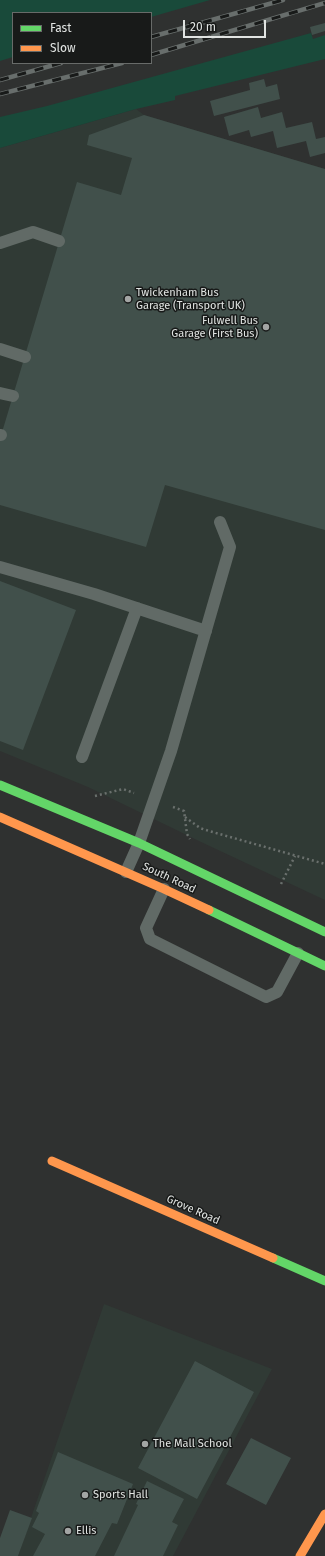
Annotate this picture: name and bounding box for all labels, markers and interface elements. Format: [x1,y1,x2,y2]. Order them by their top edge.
legend [12,12,152,64]
scale bar [185,12,268,38]
text: 20 m [190,20,216,34]
text: Fast [50,21,72,35]
text: Slow [50,41,76,55]
place label: Twickenham Bus Garage (Transport UK) [136,286,245,312]
marker: Twickenham Bus Garage (Transport UK) [123,294,133,304]
place label: Fulwell Bus Garage (First Bus) [171,314,258,340]
marker: Fulwell Bus Garage (First Bus) [261,322,271,332]
street label: South Road [140,860,198,896]
street label: Grove Road [164,1192,222,1228]
place label: The Mall School [153,1437,232,1451]
marker: The Mall School [140,1439,150,1449]
place label: Sports Hall [93,1488,148,1502]
marker: Sports Hall [80,1490,90,1500]
place label: Ellis [76,1524,96,1538]
marker: Ellis [63,1526,73,1536]

